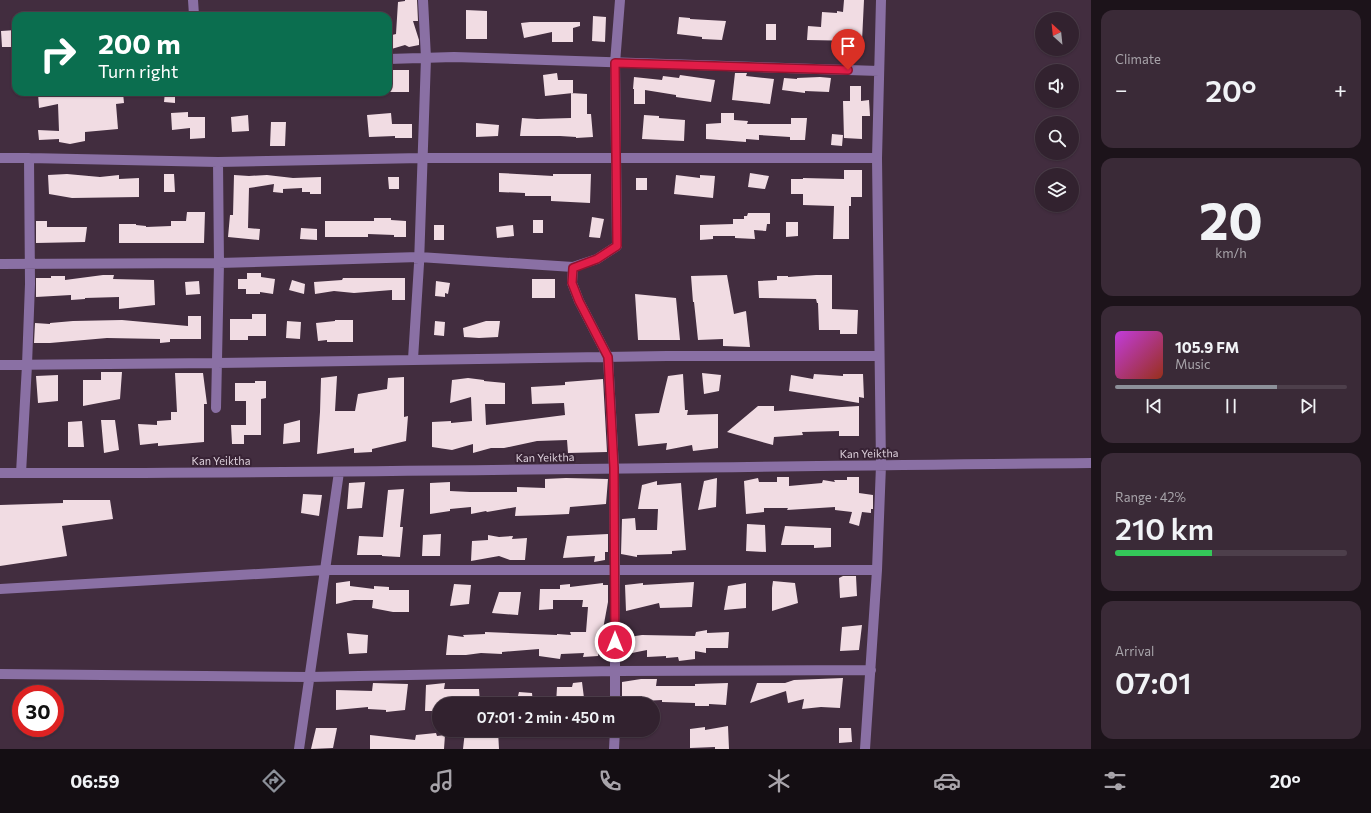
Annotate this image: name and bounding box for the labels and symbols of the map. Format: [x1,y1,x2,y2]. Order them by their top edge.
north arrow [1035,12,1079,56]
pin [831,29,865,70]
street label: Kan Yeiktha [839,446,899,460]
street label: Kan Yeiktha [515,450,575,464]
street label: Kan Yeiktha [192,454,250,467]
position arrow [594,621,636,663]
speed limit sign: 30 [12,685,64,737]

